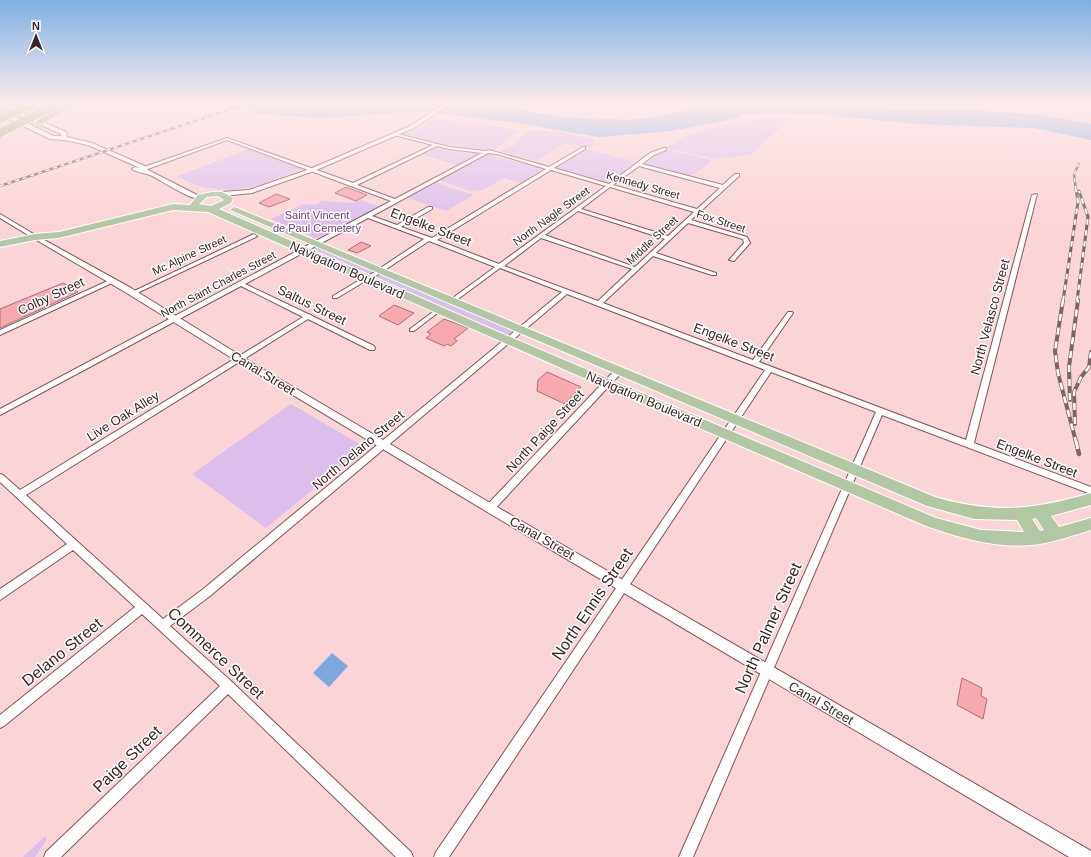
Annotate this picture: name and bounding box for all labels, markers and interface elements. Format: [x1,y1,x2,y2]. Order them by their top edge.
north arrow [16,16,56,56]
text: N [32,20,40,32]
street label: Kennedy Street [605,169,681,201]
street label: North Nagle Street [511,184,591,248]
street label: Engelke Street [389,205,474,249]
street label: Fox Street [695,207,747,235]
park label: Saint Vincent de Paul Cemetery [273,209,362,234]
street label: Middle Street [624,214,680,266]
street label: Mc Alpine Street [150,233,228,277]
street label: Navigation Boulevard [288,238,406,302]
street label: North Saint Charles Street [159,249,277,319]
street label: North Velasco Street [967,257,1013,377]
street label: Colby Street [15,274,87,318]
street label: Saltus Street [275,282,349,328]
street label: Engelke Street [692,320,777,364]
street label: Canal Street [228,348,298,398]
street label: Navigation Boulevard [584,368,704,430]
street label: North Paige Street [503,386,587,475]
street label: Live Oak Alley [84,388,162,444]
street label: North Delano Street [309,407,407,493]
street label: Engelke Street [995,436,1080,480]
street label: Canal Street [507,513,577,563]
street label: North Ennis Street [548,545,636,663]
street label: North Palmer Street [731,559,805,696]
street label: Commerce Street [164,604,268,702]
street label: Delano Street [19,614,106,689]
street label: Canal Street [786,678,856,728]
street label: Paige Street [89,722,165,796]

